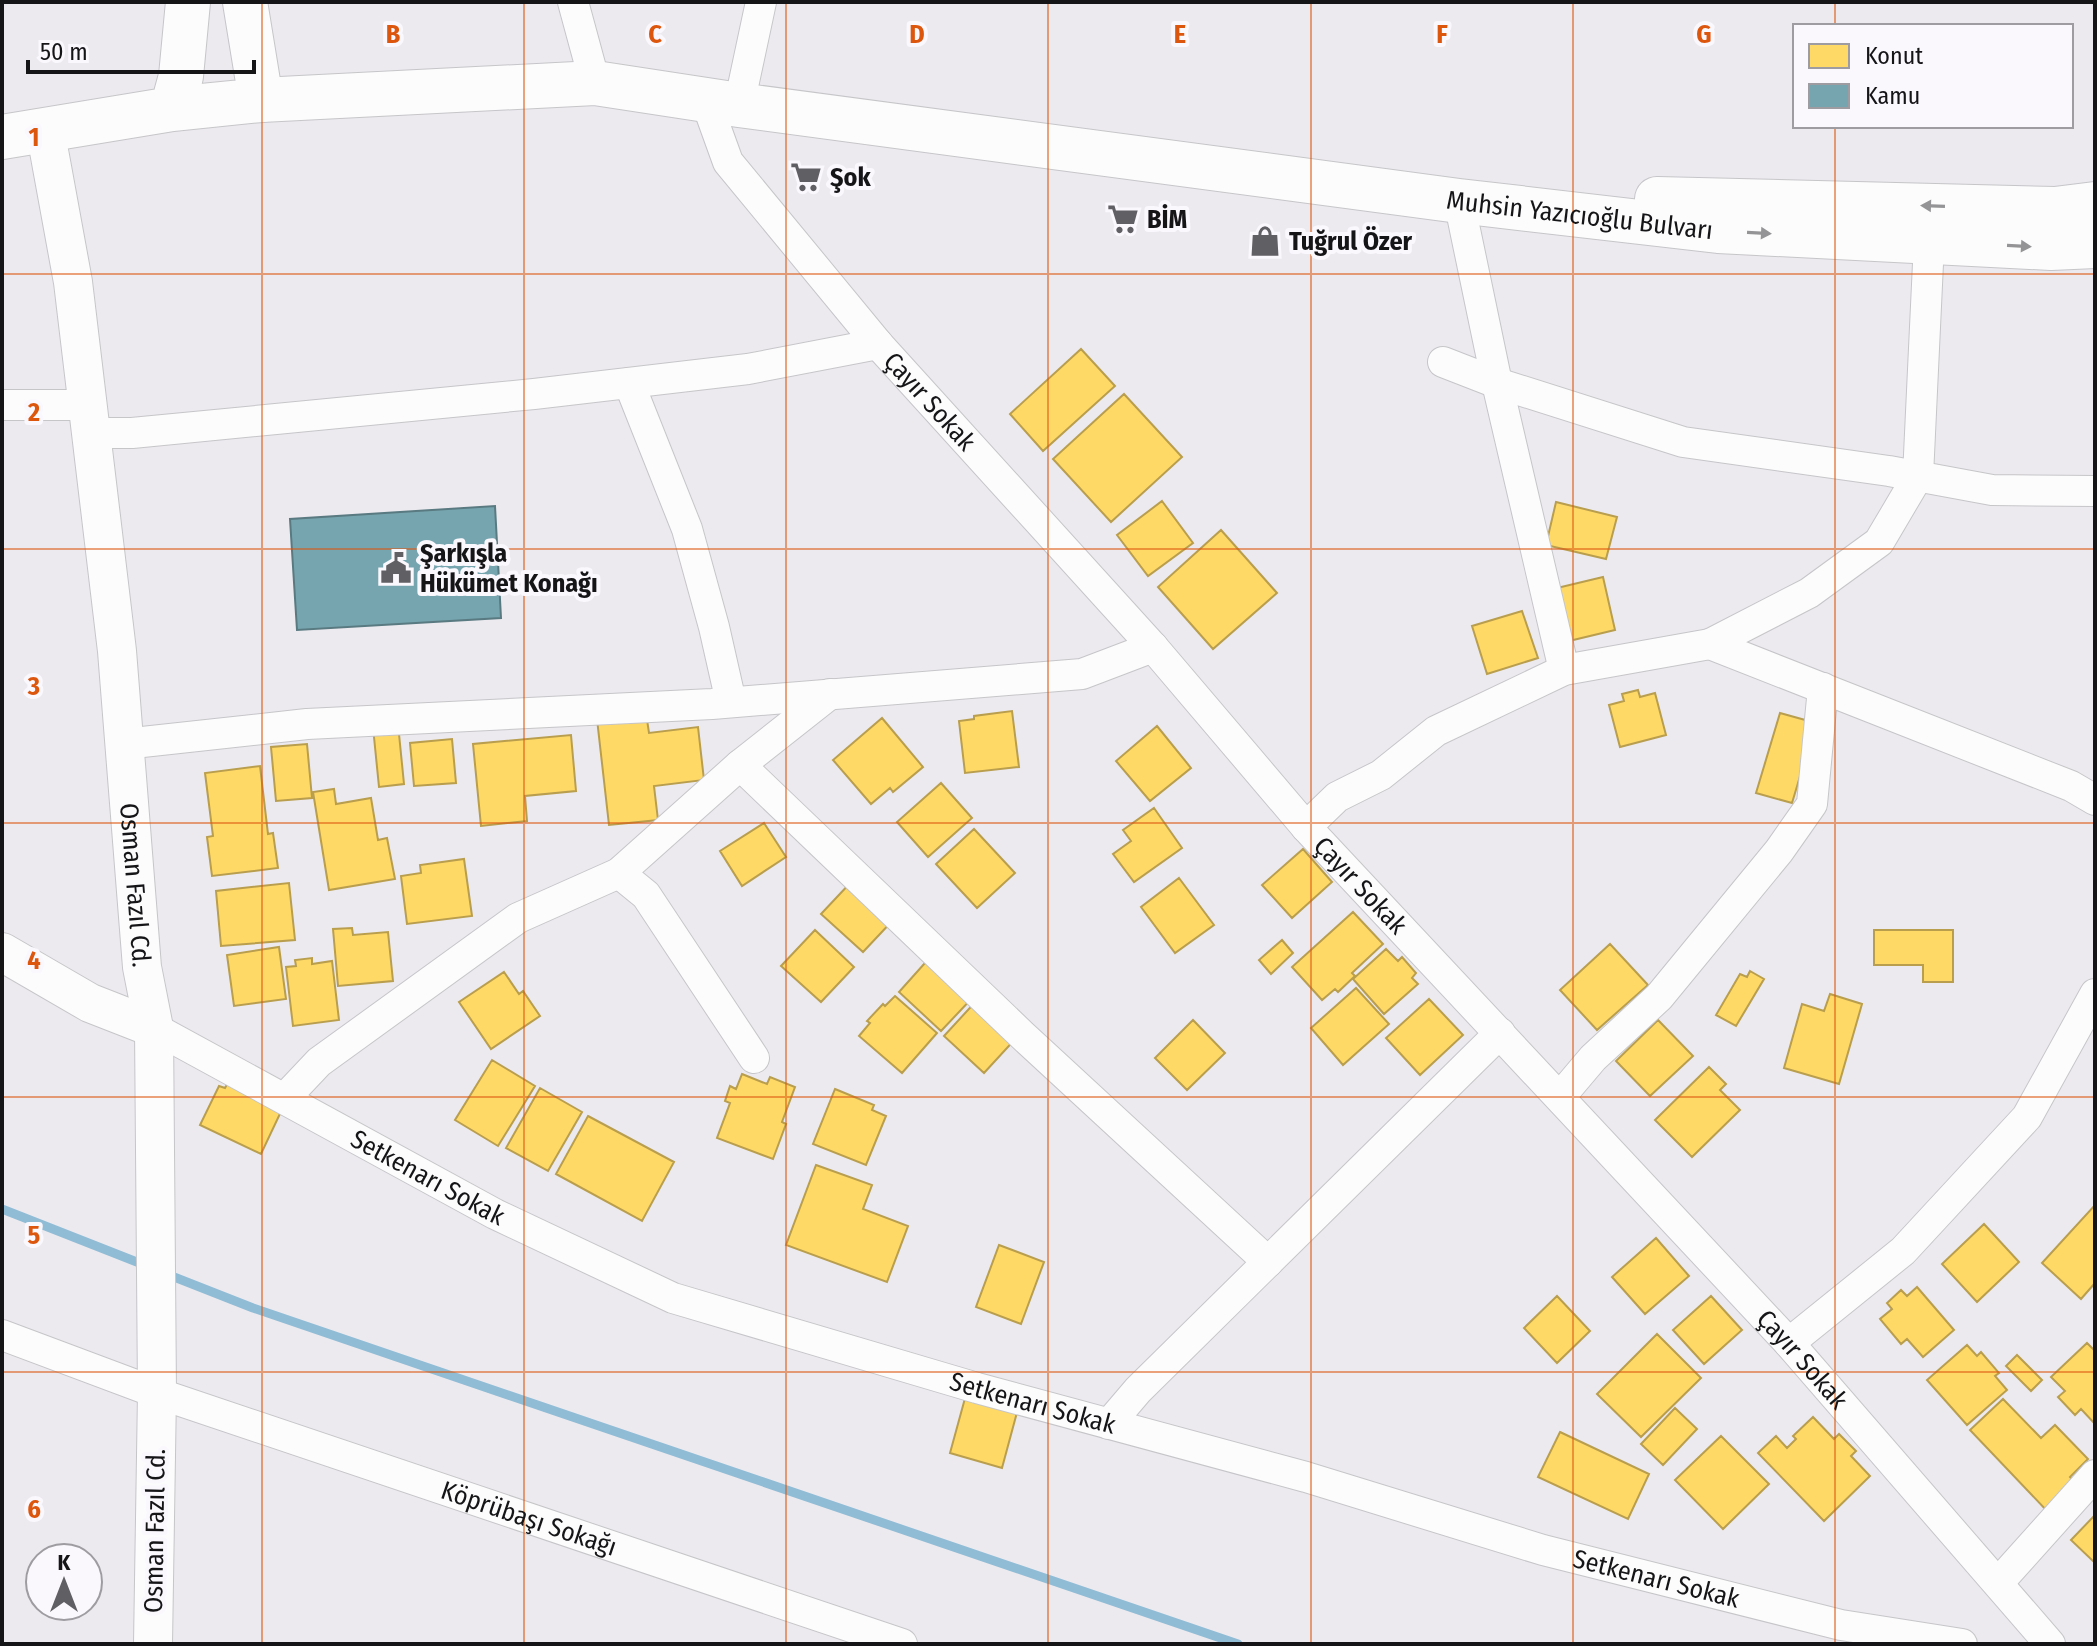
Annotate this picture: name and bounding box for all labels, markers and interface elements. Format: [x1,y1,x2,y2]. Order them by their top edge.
text: B [386,19,401,50]
text: C [648,19,662,50]
text: D [909,19,925,50]
text: E [1174,19,1186,50]
text: F [1436,19,1448,50]
text: G [1696,19,1712,50]
scale bar [28,24,254,74]
legend [1793,24,2073,128]
text: 50 m [40,38,88,66]
text: Konut [1865,42,1923,70]
text: Kamu [1865,82,1920,110]
text: 1 [29,122,40,153]
supermarket icon: Şok [789,160,823,194]
place label: Şok [830,162,871,193]
street label: Muhsin Yazıcıoğlu Bulvarı [1445,184,1715,246]
one-way arrow [1920,199,1945,212]
supermarket icon: BİM [1106,202,1140,236]
place label: BİM [1147,204,1187,235]
shop icon: Tuğrul Özer [1248,224,1282,258]
place label: Tuğrul Özer [1289,226,1413,257]
one-way arrow [1747,227,1772,240]
one-way arrow [2007,240,2032,253]
street label: Çayır Sokak [878,346,983,457]
text: 2 [27,397,40,428]
place label: Şarkışla Hükümet Konağı [420,538,598,599]
public building icon: Şarkışla Hükümet Konağı [379,551,413,585]
text: 3 [27,671,40,702]
street label: Osman Fazıl Cd. [114,802,157,968]
street label: Çayır Sokak [1308,830,1414,941]
text: 4 [27,945,41,976]
street label: Setkenarı Sokak [346,1123,510,1232]
text: 5 [28,1220,41,1251]
street label: Çayır Sokak [1750,1303,1855,1416]
street label: Setkenarı Sokak [946,1365,1120,1441]
street label: Osman Fazıl Cd. [138,1448,172,1614]
street label: Köprübaşı Sokağı [437,1474,621,1562]
text: 6 [27,1494,41,1525]
north arrow [24,1542,104,1622]
street label: Setkenarı Sokak [1570,1543,1744,1615]
text: K [58,1549,72,1576]

